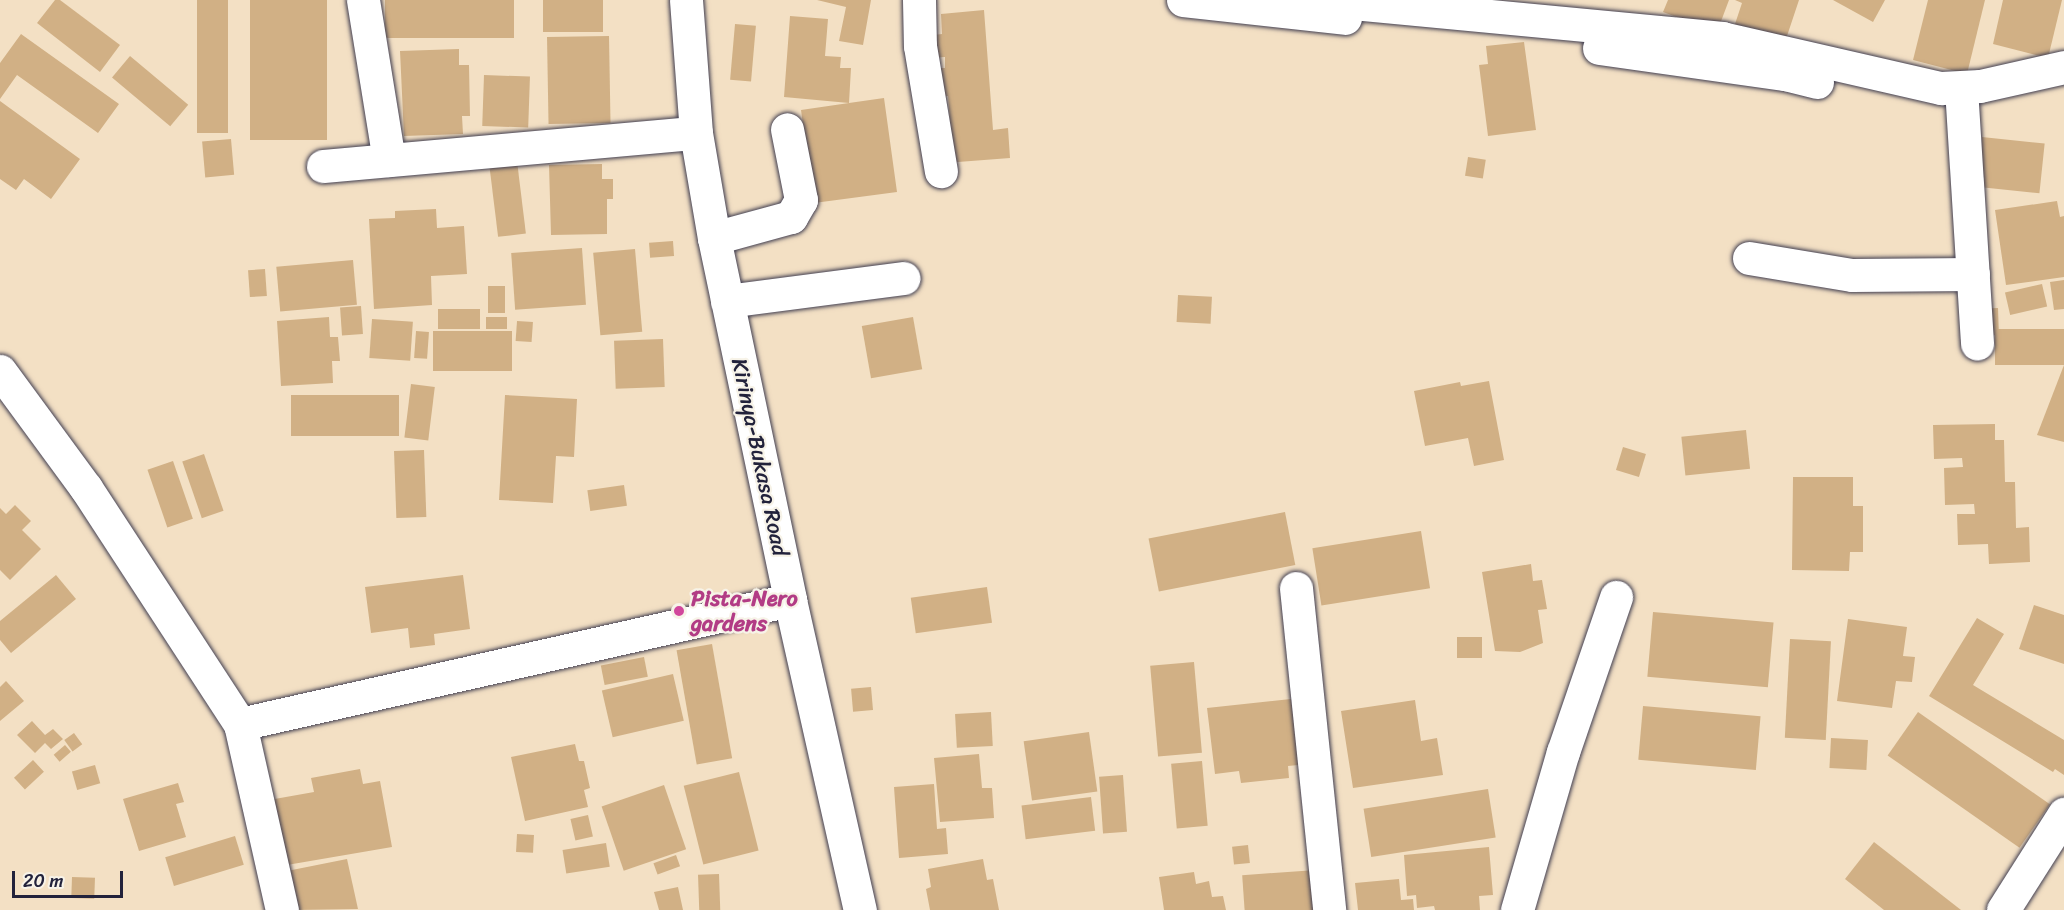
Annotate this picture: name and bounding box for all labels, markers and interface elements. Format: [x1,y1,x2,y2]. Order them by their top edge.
street label: Kirinya-Bukasa Road [726,356,794,558]
place label: Pista-Nero gardens [691,585,798,636]
marker: Pista-Nero gardens [672,604,686,618]
scale bar [15,859,126,897]
text: 20 m [23,865,63,897]

